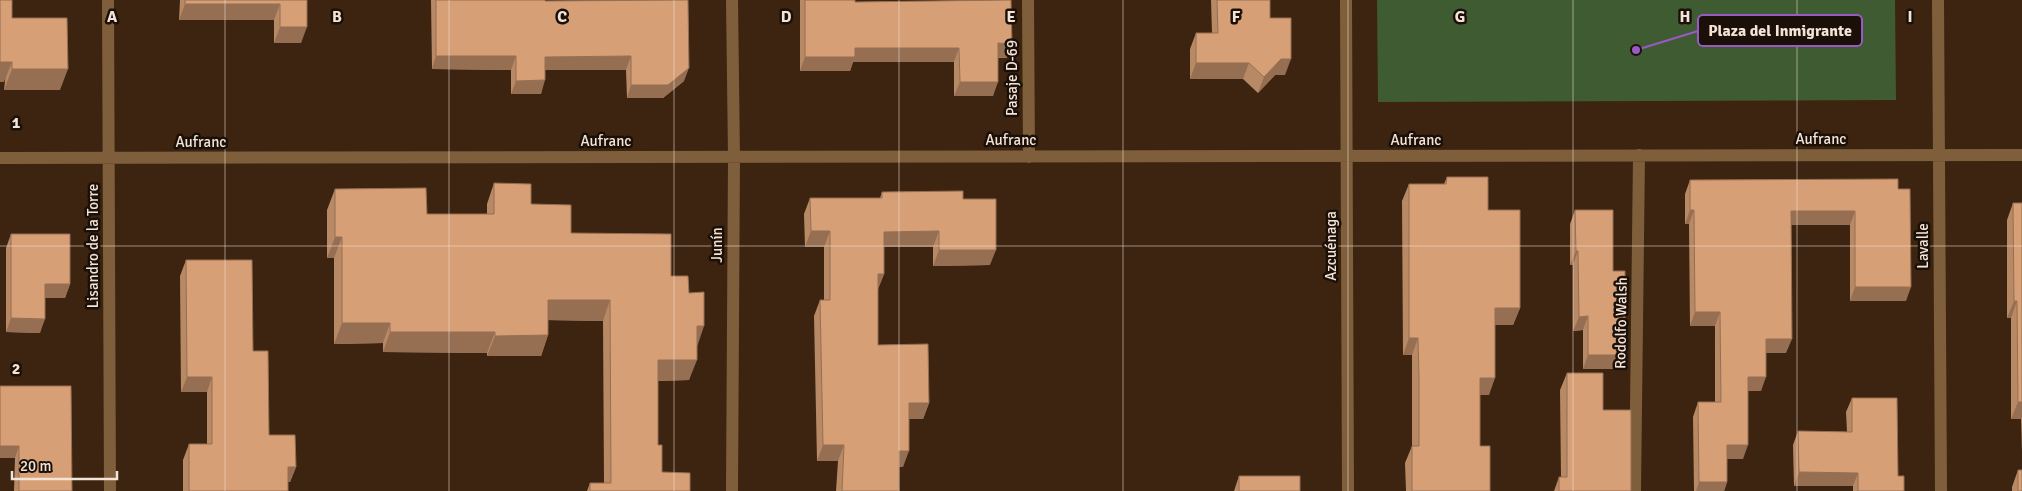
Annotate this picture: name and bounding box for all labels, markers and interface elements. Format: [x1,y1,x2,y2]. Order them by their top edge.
text: A [107,7,118,27]
text: B [332,7,342,27]
text: C [557,7,567,27]
text: D [781,7,792,27]
text: E [1006,7,1016,27]
text: F [1232,7,1241,27]
text: G [1455,7,1465,27]
text: H [1680,7,1690,27]
text: I [1907,7,1913,27]
callout: Plaza del Inmigrante [1698,15,1862,46]
text: Plaza del Inmigrante [1708,21,1852,41]
street label: Pasaje D-69 [1003,40,1021,116]
text: 1 [12,113,21,133]
street label: Aufranc [1796,130,1846,148]
street label: Aufranc [986,131,1036,149]
street label: Aufranc [1391,131,1441,149]
street label: Aufranc [581,132,631,150]
street label: Aufranc [176,133,226,151]
street label: Lisandro de la Torre [84,184,102,308]
street label: Azcuénaga [1322,211,1340,281]
street label: Lavalle [1914,223,1932,269]
street label: Junín [708,227,726,263]
street label: Rodolfo Walsh [1611,277,1631,369]
text: 2 [12,359,20,379]
scale bar [12,448,118,480]
text: 20 m [20,457,51,475]

